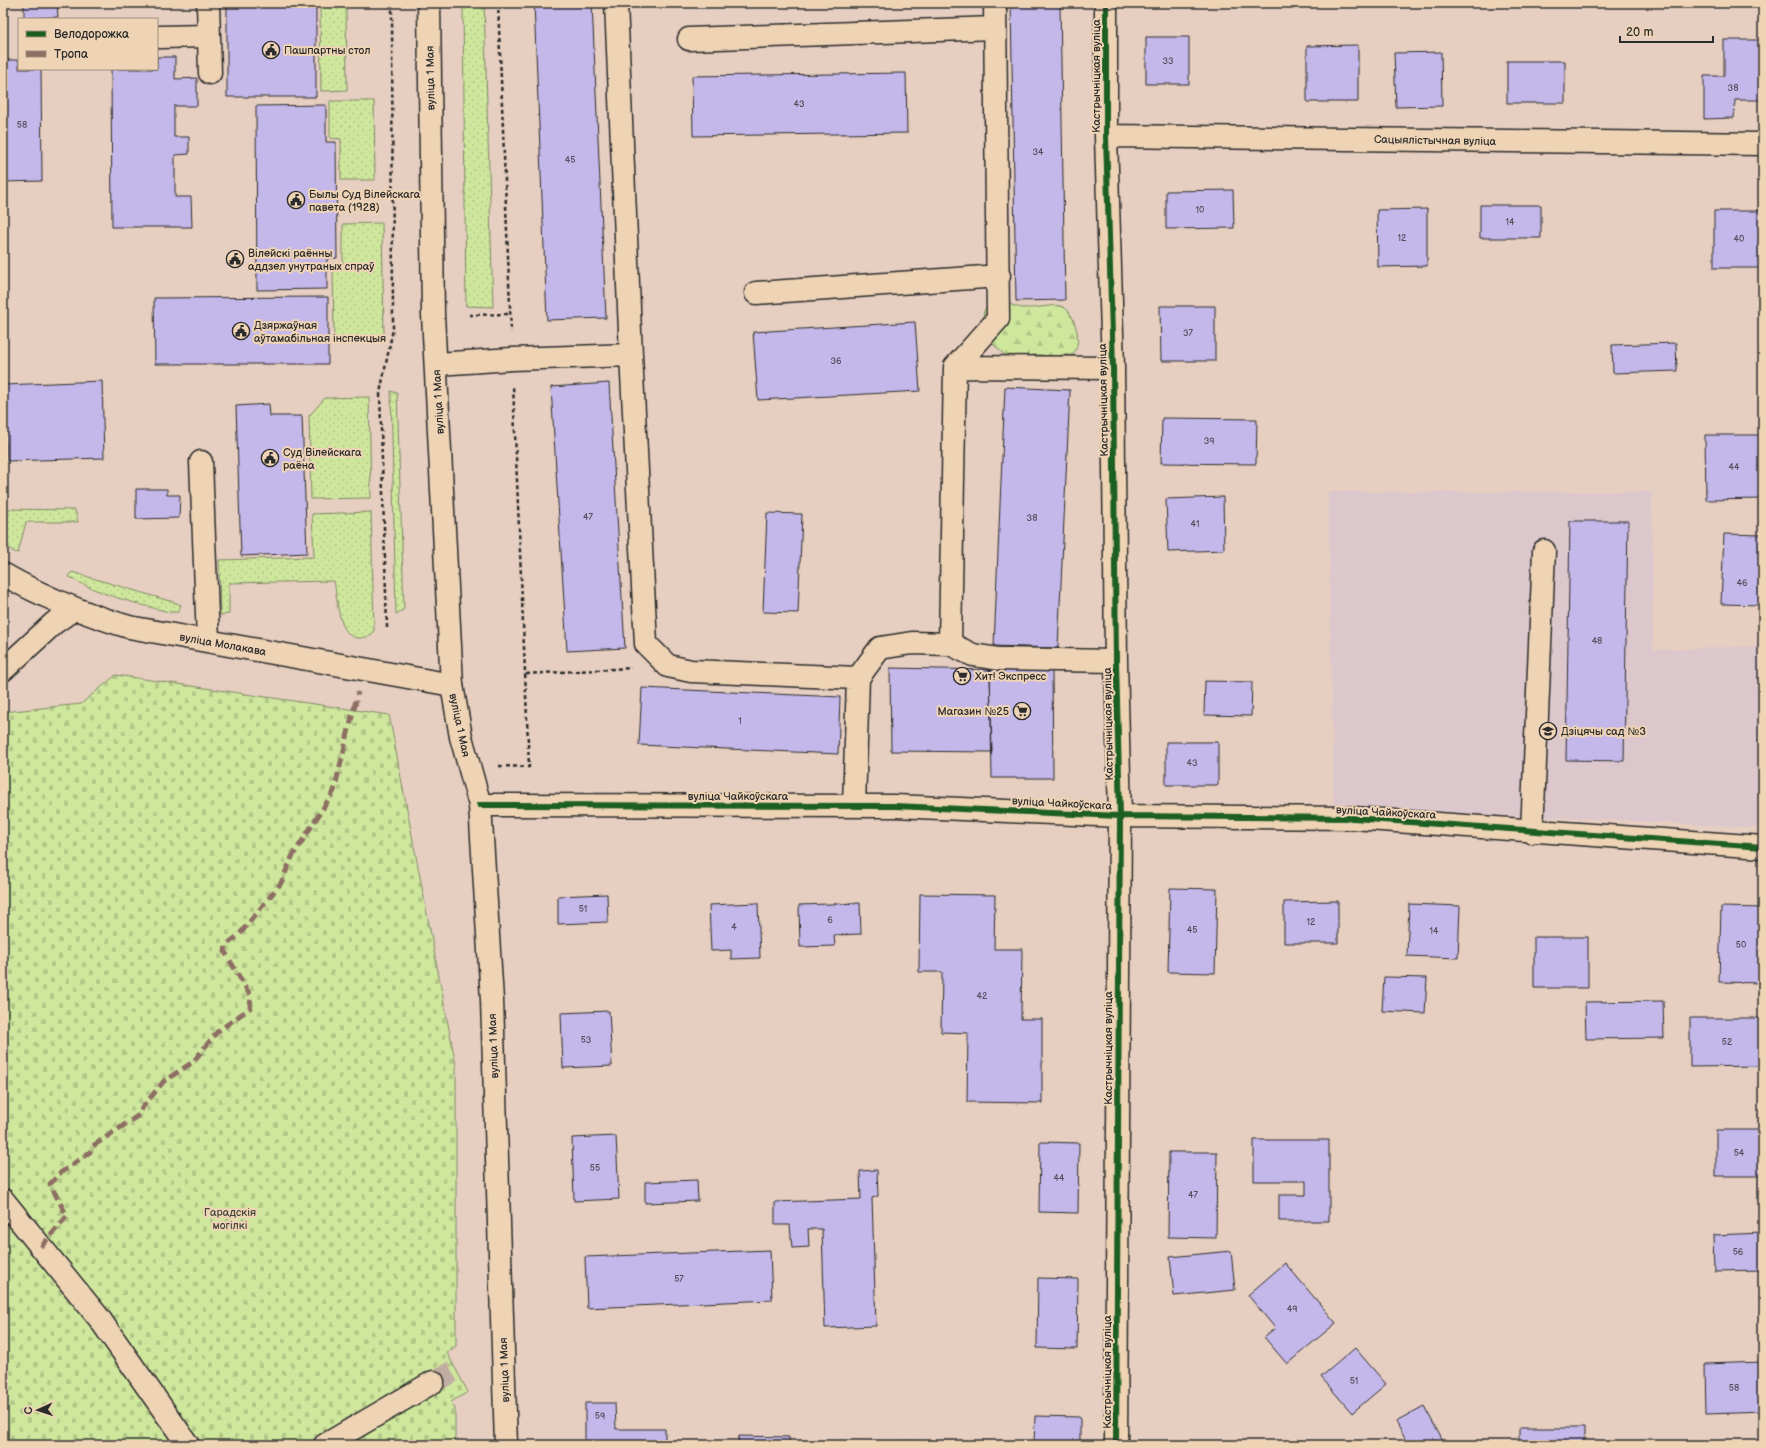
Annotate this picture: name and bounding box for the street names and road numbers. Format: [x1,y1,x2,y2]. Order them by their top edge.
street label: Кастрычніцкая вуліца [1090,19,1103,133]
street label: вуліца 1 Мая [423,45,438,110]
street label: Сацыялістычная вуліца [1374,133,1497,148]
street label: Кастрычніцкая вуліца [1096,343,1111,457]
street label: вуліца 1 Мая [430,369,447,435]
street label: вуліца Молакава [179,630,268,659]
street label: Кастрычніцкая вуліца [1101,667,1116,781]
street label: вуліца 1 Мая [446,692,473,758]
street label: вуліца Чайкоўскага [688,790,789,803]
street label: вуліца Чайкоўскага [1011,794,1113,813]
street label: вуліца Чайкоўскага [1335,803,1437,822]
street label: Кастрычніцкая вуліца [1102,991,1115,1105]
street label: вуліца 1 Мая [486,1013,501,1079]
street label: Кастрычніцкая вуліца [1101,1315,1114,1429]
street label: вуліца 1 Мая [497,1337,512,1403]

